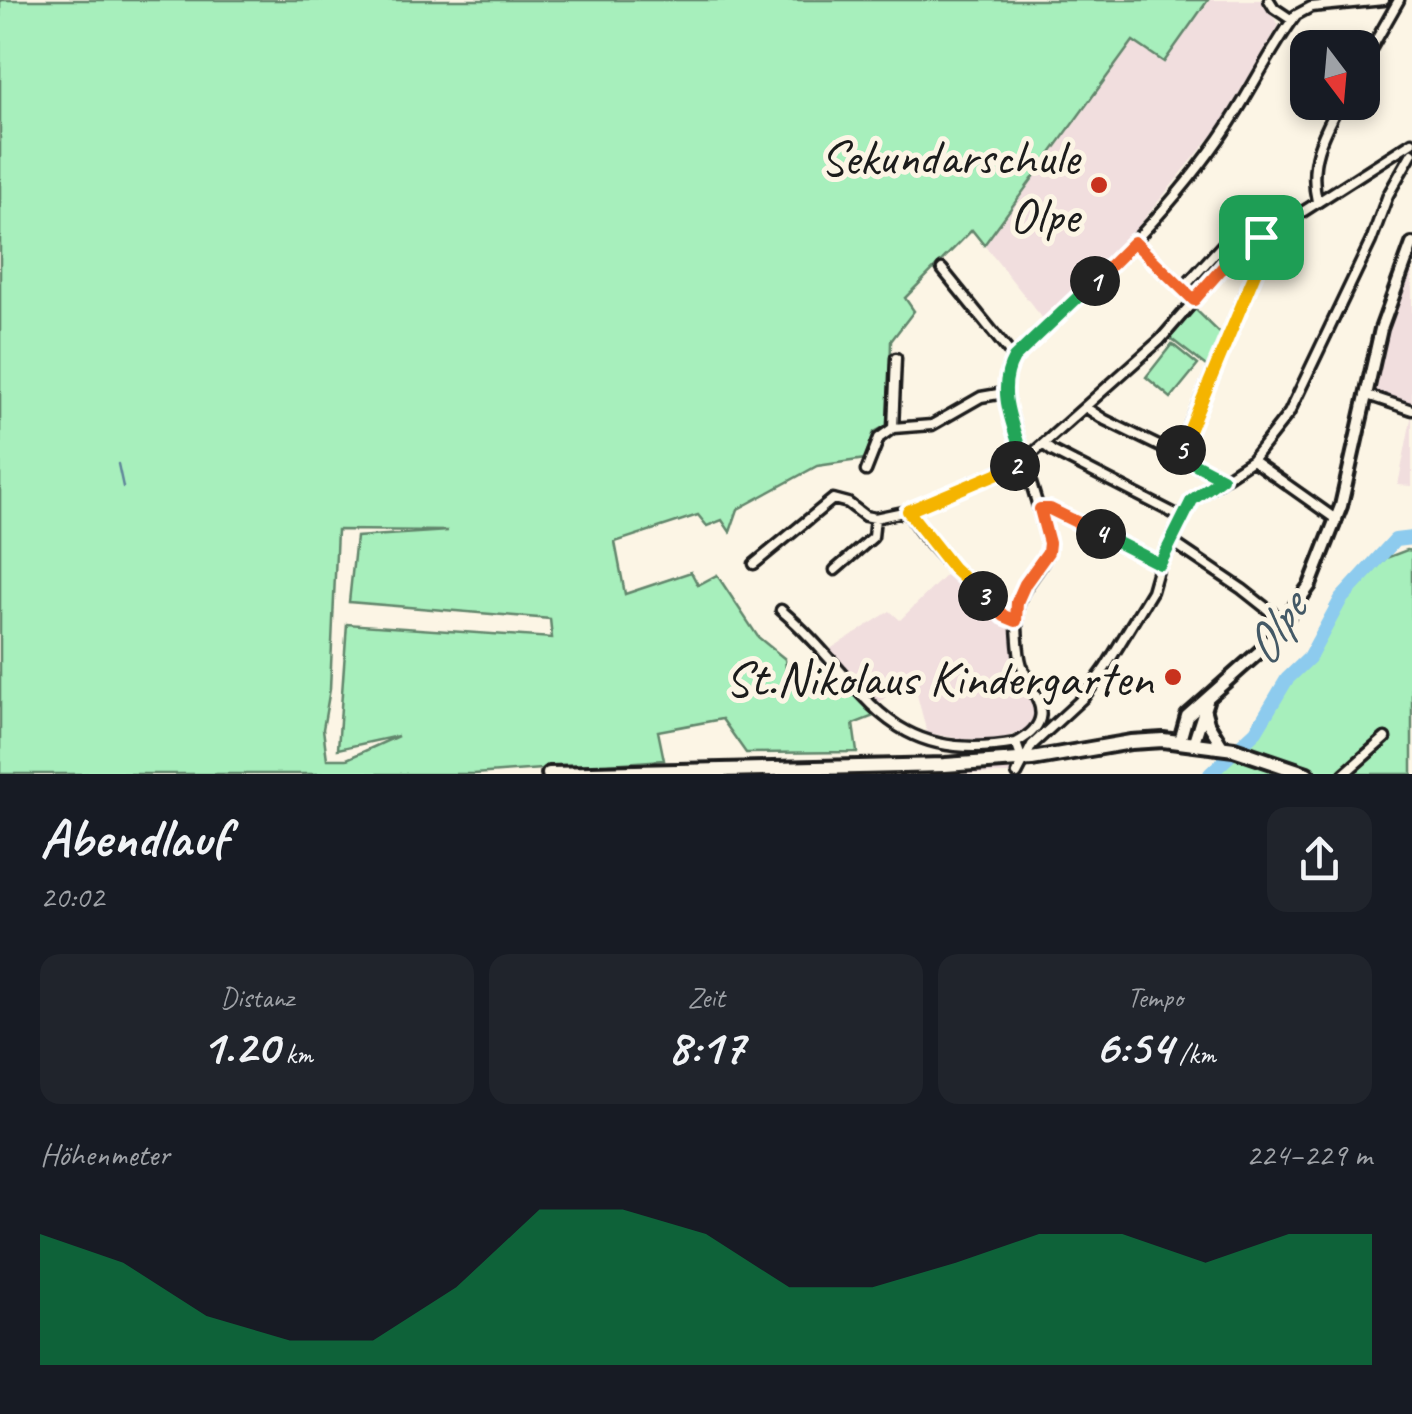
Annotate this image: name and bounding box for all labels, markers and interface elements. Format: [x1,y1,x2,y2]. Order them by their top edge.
north arrow [1290,30,1380,120]
map controls [1290,30,1380,120]
place label: Sekundarschule Olpe [820,126,1083,247]
marker: Sekundarschule Olpe [1088,174,1110,196]
pin [1219,195,1304,280]
icon: arrive [1234,210,1289,265]
pin: 1 [1070,256,1120,306]
text: 1 [1089,263,1101,298]
pin: 5 [1156,425,1206,475]
text: 5 [1175,432,1187,467]
pin: 2 [990,441,1040,491]
text: 2 [1009,448,1021,483]
pin: 4 [1076,509,1126,559]
text: 4 [1095,516,1107,551]
pin: 3 [958,571,1008,621]
water label: Olpe [1228,575,1327,678]
text: 3 [977,578,989,613]
place label: St.Nikolaus Kindergarten [725,647,1154,710]
marker: St.Nikolaus Kindergarten [1162,666,1184,688]
text: Abendlauf [40,803,227,873]
button: share [1267,807,1372,912]
text: 20:02 [40,876,104,917]
text: Distanz [220,980,294,1015]
text: Zeit [687,980,725,1015]
text: Tempo [1127,980,1183,1015]
text: 1.20 [201,1015,279,1078]
text: 8:17 [667,1015,745,1078]
text: 6:54 [1094,1015,1172,1078]
text: km [279,1036,313,1071]
text: /km [1172,1036,1216,1071]
text: Höhenmeter [40,1134,170,1175]
text: 224–229 m [1246,1134,1372,1175]

